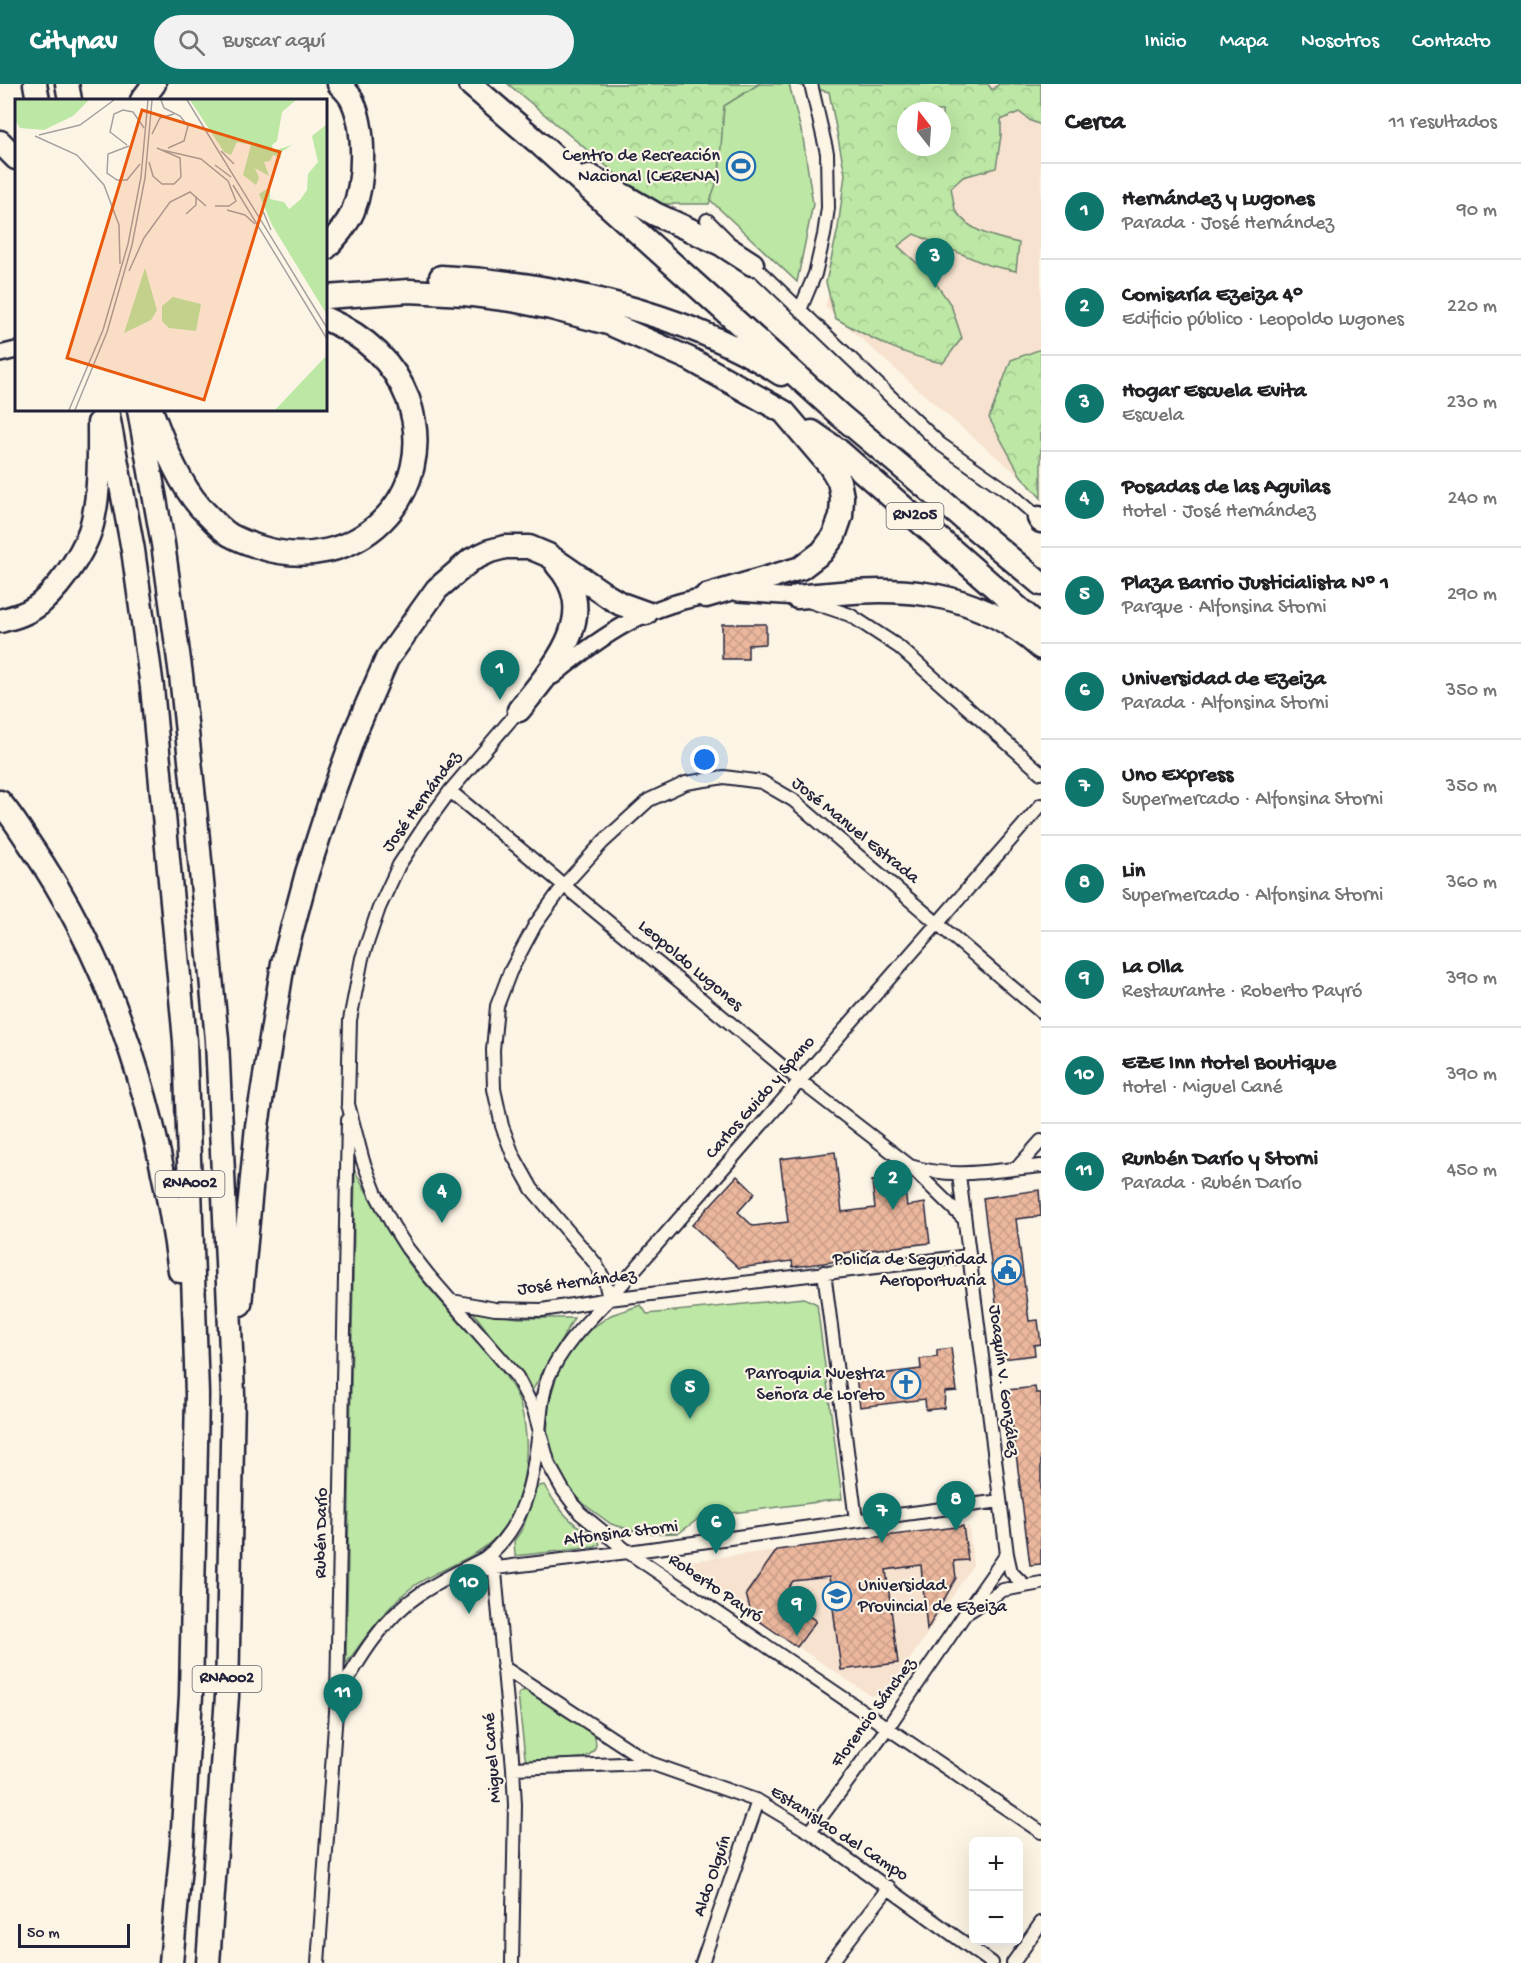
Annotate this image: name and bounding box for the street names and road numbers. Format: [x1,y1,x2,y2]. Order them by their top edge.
road number: RN205 [886,503,944,529]
street label: José Hernández [378,746,466,857]
street label: José Manuel Estrada [787,773,924,890]
street label: Leopoldo Lugones [633,916,748,1017]
street label: Carlos Guido y Spano [702,1032,820,1164]
road number: RNA002 [156,1171,225,1197]
street label: José Hernández [516,1265,639,1301]
street label: Joaquín V. González [983,1304,1023,1459]
street label: Rubén Darío [311,1487,333,1579]
street label: Alfonsina Storni [563,1517,680,1551]
street label: Roberto Payró [664,1550,766,1628]
street label: Florencio Sánchez [827,1653,921,1773]
road number: RNA002 [192,1666,262,1692]
street label: Miguel Cané [479,1712,507,1804]
street label: Estanislao del Campo [766,1781,912,1887]
street label: Aldo Olguín [689,1832,737,1919]

